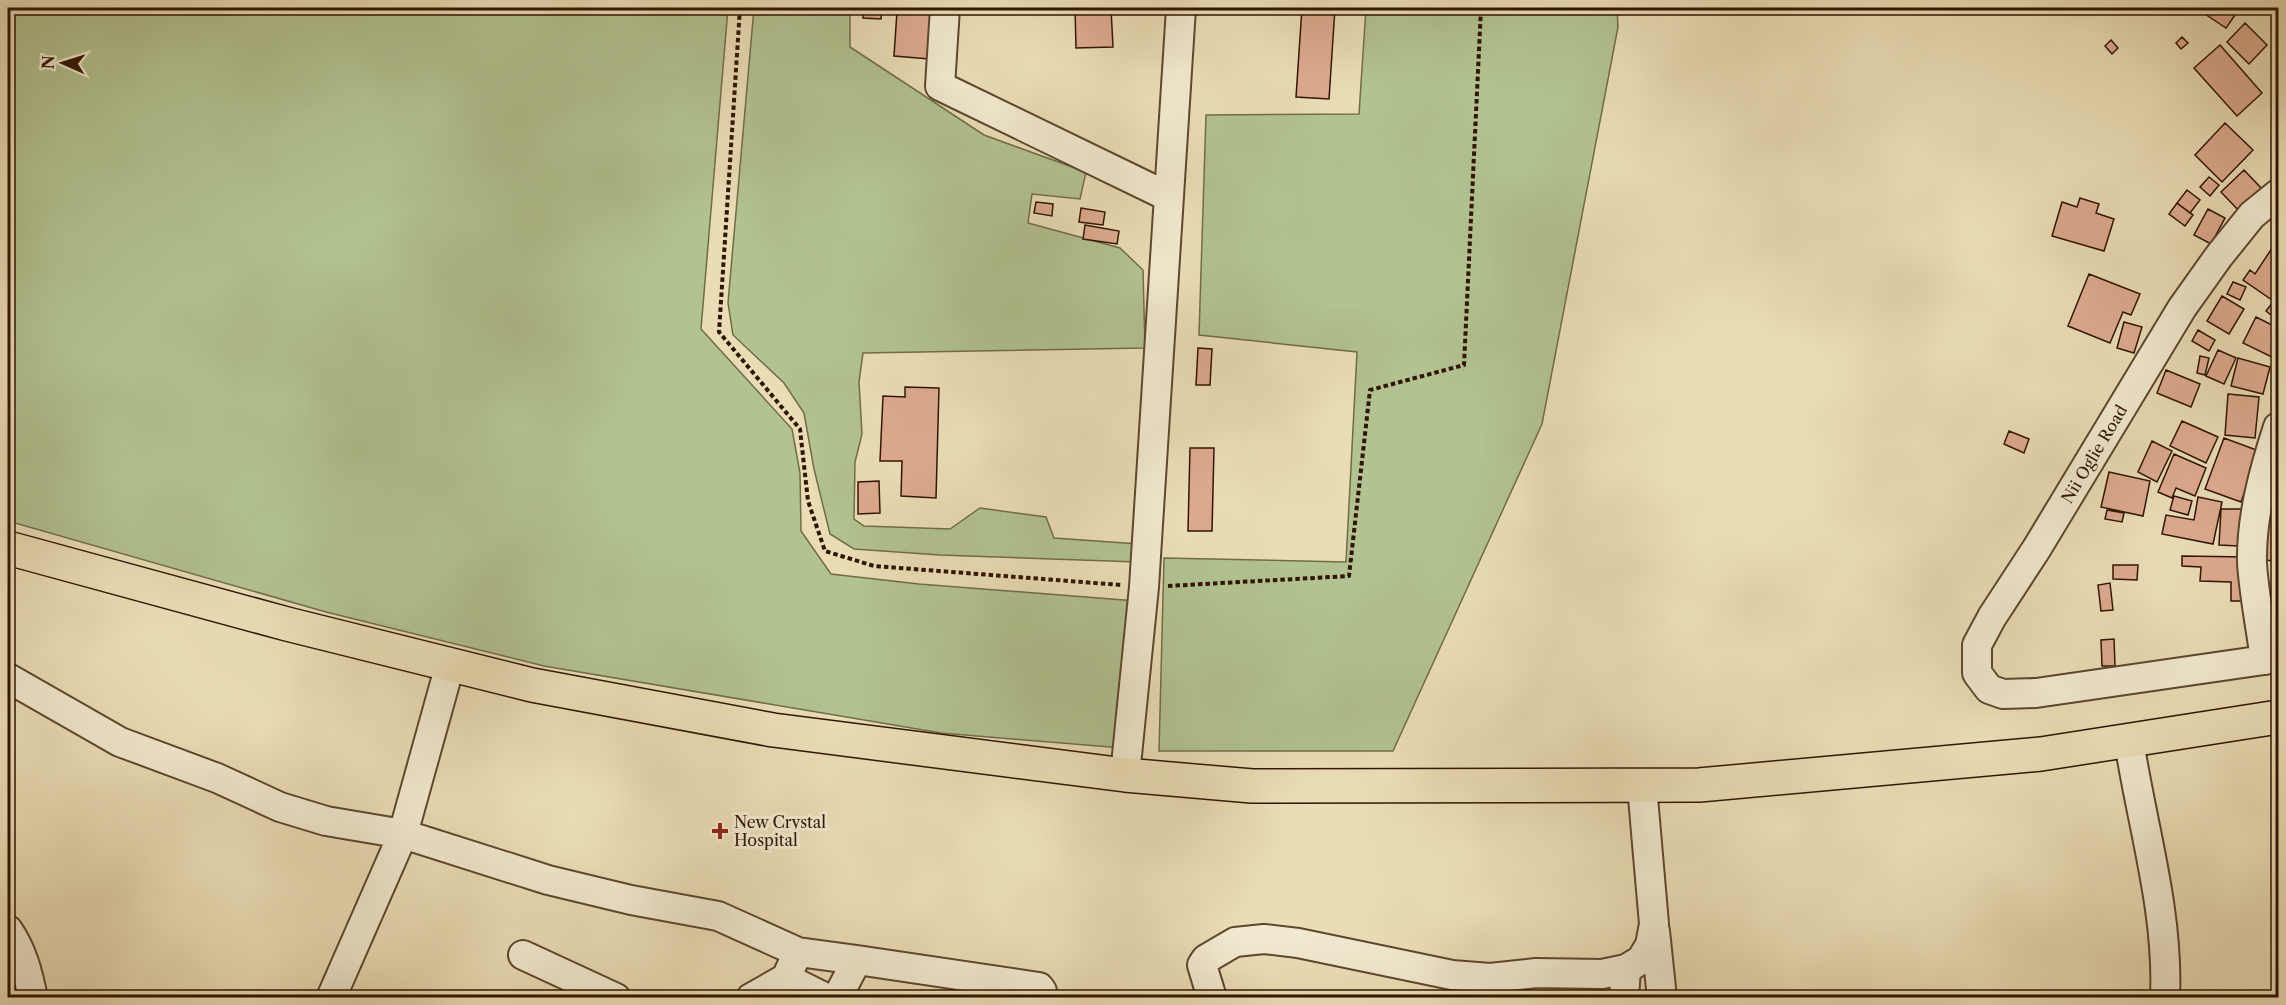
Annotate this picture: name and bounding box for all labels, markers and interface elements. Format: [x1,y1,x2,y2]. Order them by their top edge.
north arrow [33,33,93,93]
text: N [38,55,58,70]
street label: Nii Oglie Road [2057,401,2131,507]
place label: New Crystal Hospital [734,812,826,850]
marker: New Crystal Hospital [711,822,729,840]

